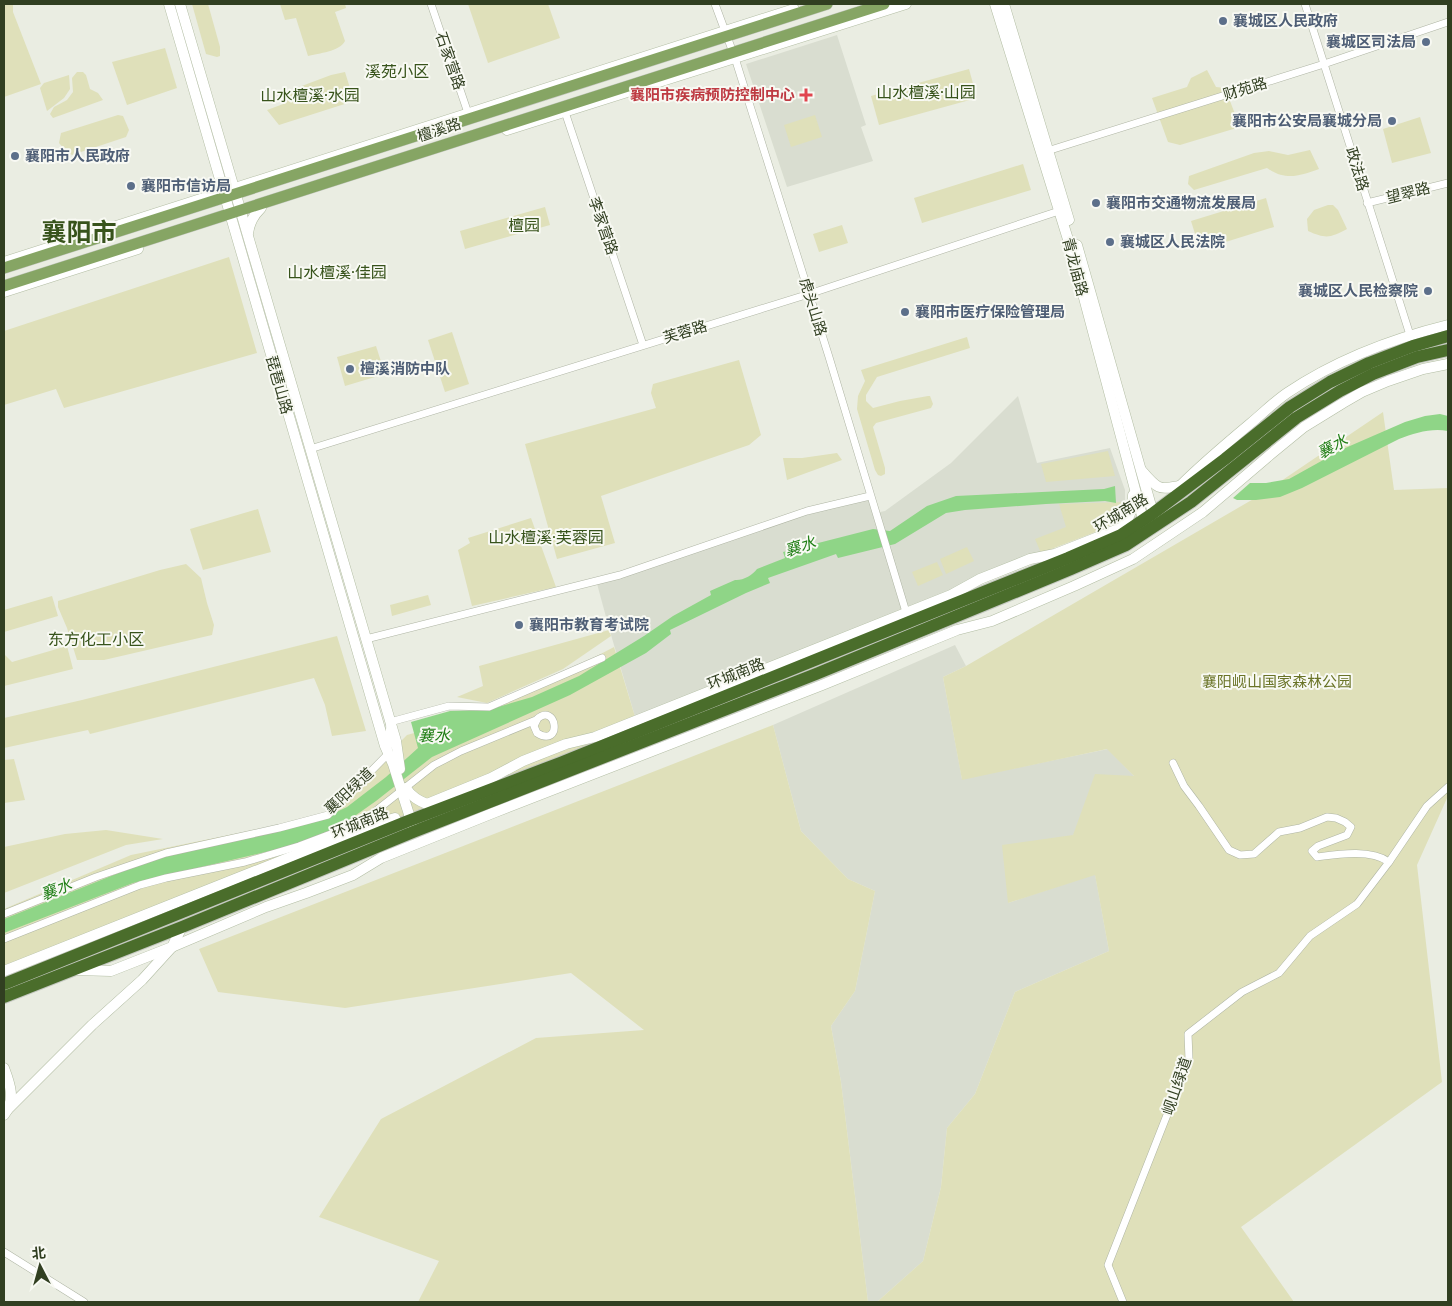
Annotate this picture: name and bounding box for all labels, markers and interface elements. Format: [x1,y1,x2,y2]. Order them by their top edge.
place label: 襄城区人民政府 [1233,10,1338,31]
marker: 襄城区人民政府 [1217,15,1229,27]
street label: 石家营路 [431,29,470,93]
place label: 襄城区司法局 [1326,31,1416,52]
marker: 襄城区司法局 [1420,36,1432,48]
district label: 溪苑小区 [365,60,429,83]
street label: 财苑路 [1220,72,1269,105]
district label: 山水檀溪·山园 [876,81,976,104]
district label: 山水檀溪·水园 [260,84,360,107]
place label: 襄阳市疾病预防控制中心 [630,84,795,105]
marker: 襄阳市疾病预防控制中心 [799,88,813,102]
place label: 襄阳市公安局襄城分局 [1232,110,1382,131]
street label: 檀溪路 [414,113,463,146]
marker: 襄阳市公安局襄城分局 [1386,115,1398,127]
street label: 政法路 [1341,144,1374,193]
place label: 襄阳市人民政府 [25,145,130,166]
marker: 襄阳市人民政府 [9,150,21,162]
place label: 襄阳市信访局 [141,175,231,196]
street label: 望翠路 [1383,177,1432,208]
marker: 襄阳市信访局 [125,180,137,192]
place label: 襄阳市交通物流发展局 [1106,192,1256,213]
street label: 李家营路 [584,194,623,258]
marker: 襄阳市交通物流发展局 [1090,197,1102,209]
district label: 檀园 [508,214,540,237]
district label: 襄阳市 [41,215,117,250]
place label: 襄城区人民法院 [1120,231,1225,252]
street label: 青龙庙路 [1058,235,1093,299]
marker: 襄城区人民法院 [1104,236,1116,248]
district label: 山水檀溪·佳园 [287,261,387,284]
street label: 虎头山路 [795,275,832,339]
place label: 襄城区人民检察院 [1298,280,1418,301]
marker: 襄城区人民检察院 [1422,285,1434,297]
place label: 襄阳市医疗保险管理局 [915,301,1065,322]
marker: 襄阳市医疗保险管理局 [899,306,911,318]
street label: 芙蓉路 [660,315,709,348]
street label: 琵琶山路 [261,353,298,417]
place label: 檀溪消防中队 [360,358,450,379]
marker: 檀溪消防中队 [344,363,356,375]
water label: 襄水 [1313,428,1353,464]
street label: 环城南路 [1090,488,1152,537]
district label: 山水檀溪·芙蓉园 [488,526,604,549]
water label: 襄水 [781,530,820,562]
place label: 襄阳市教育考试院 [529,614,649,635]
marker: 襄阳市教育考试院 [513,619,525,631]
district label: 东方化工小区 [48,628,144,651]
street label: 环城南路 [704,653,768,695]
park label: 襄阳岘山国家森林公园 [1202,671,1352,692]
water label: 襄水 [418,724,451,747]
street label: 襄阳绿道 [320,762,378,819]
street label: 环城南路 [328,802,392,844]
water label: 襄水 [37,872,76,906]
street label: 岘山绿道 [1157,1054,1196,1118]
north arrow [15,1241,65,1291]
text: 北 [31,1242,47,1264]

